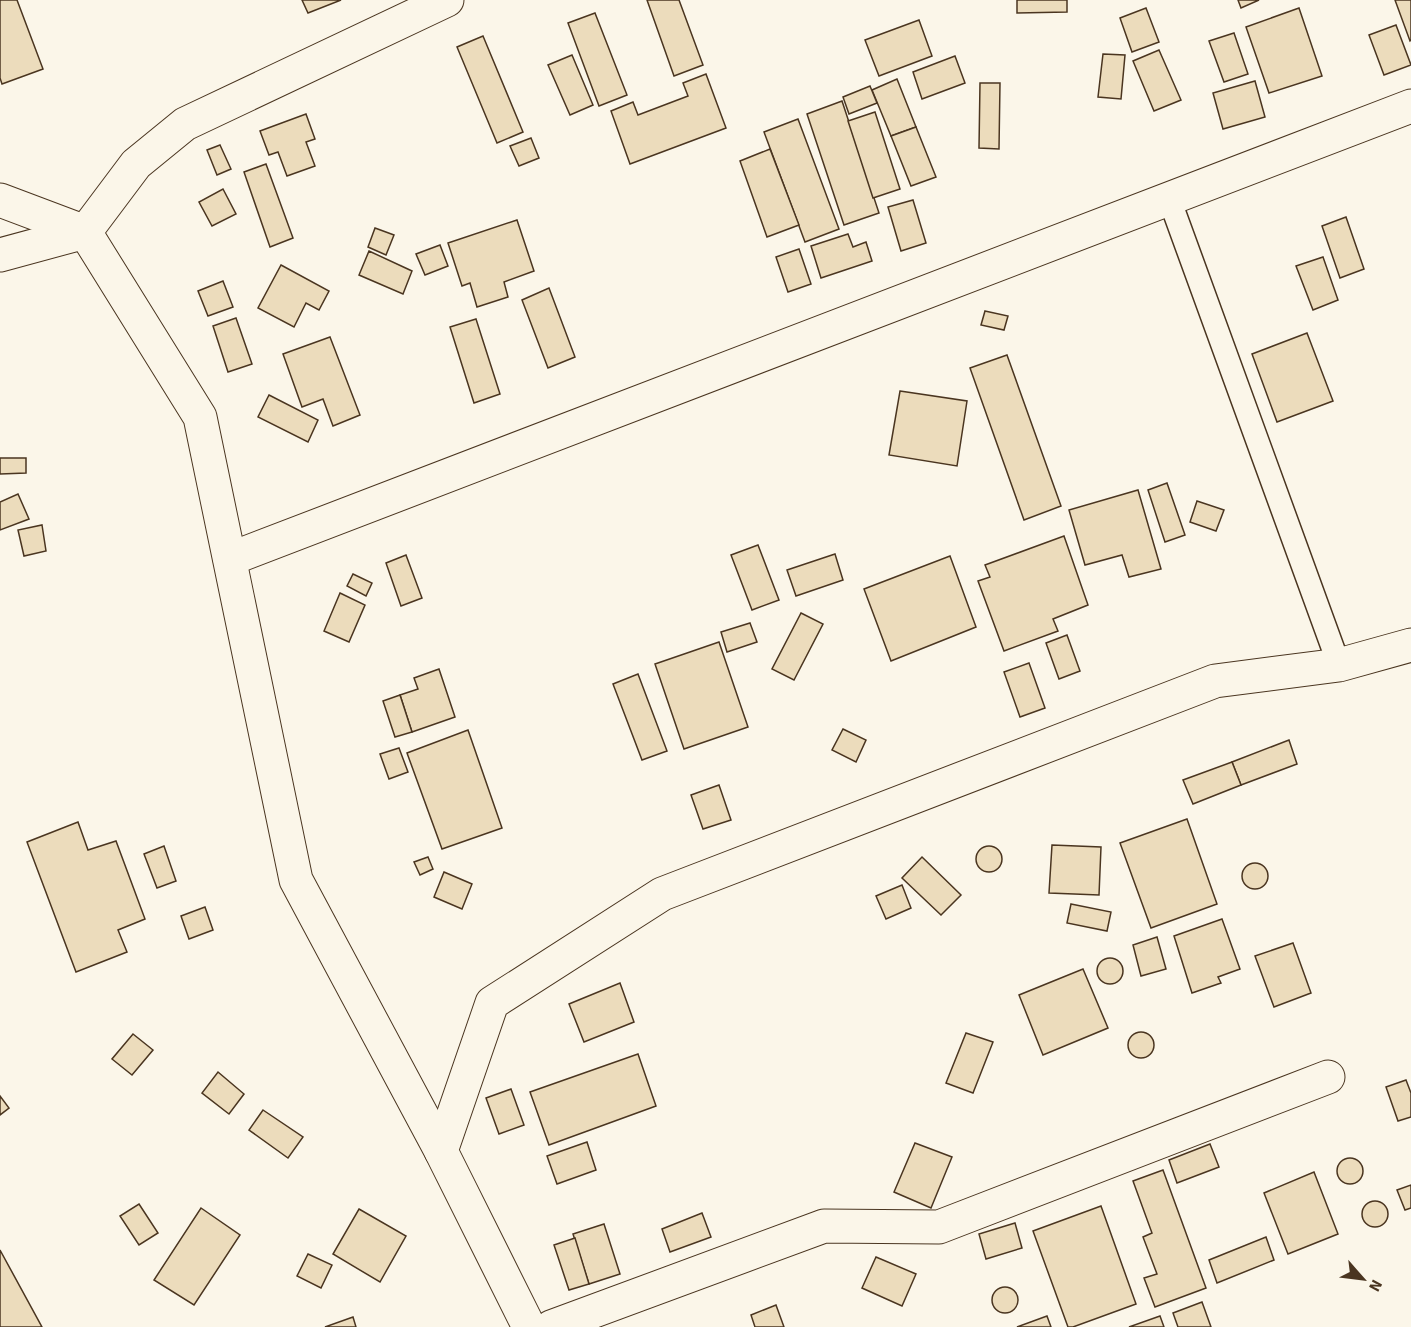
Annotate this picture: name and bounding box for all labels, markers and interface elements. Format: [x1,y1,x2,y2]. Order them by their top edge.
north arrow [1333,1249,1393,1309]
text: N [1363,1276,1388,1295]

